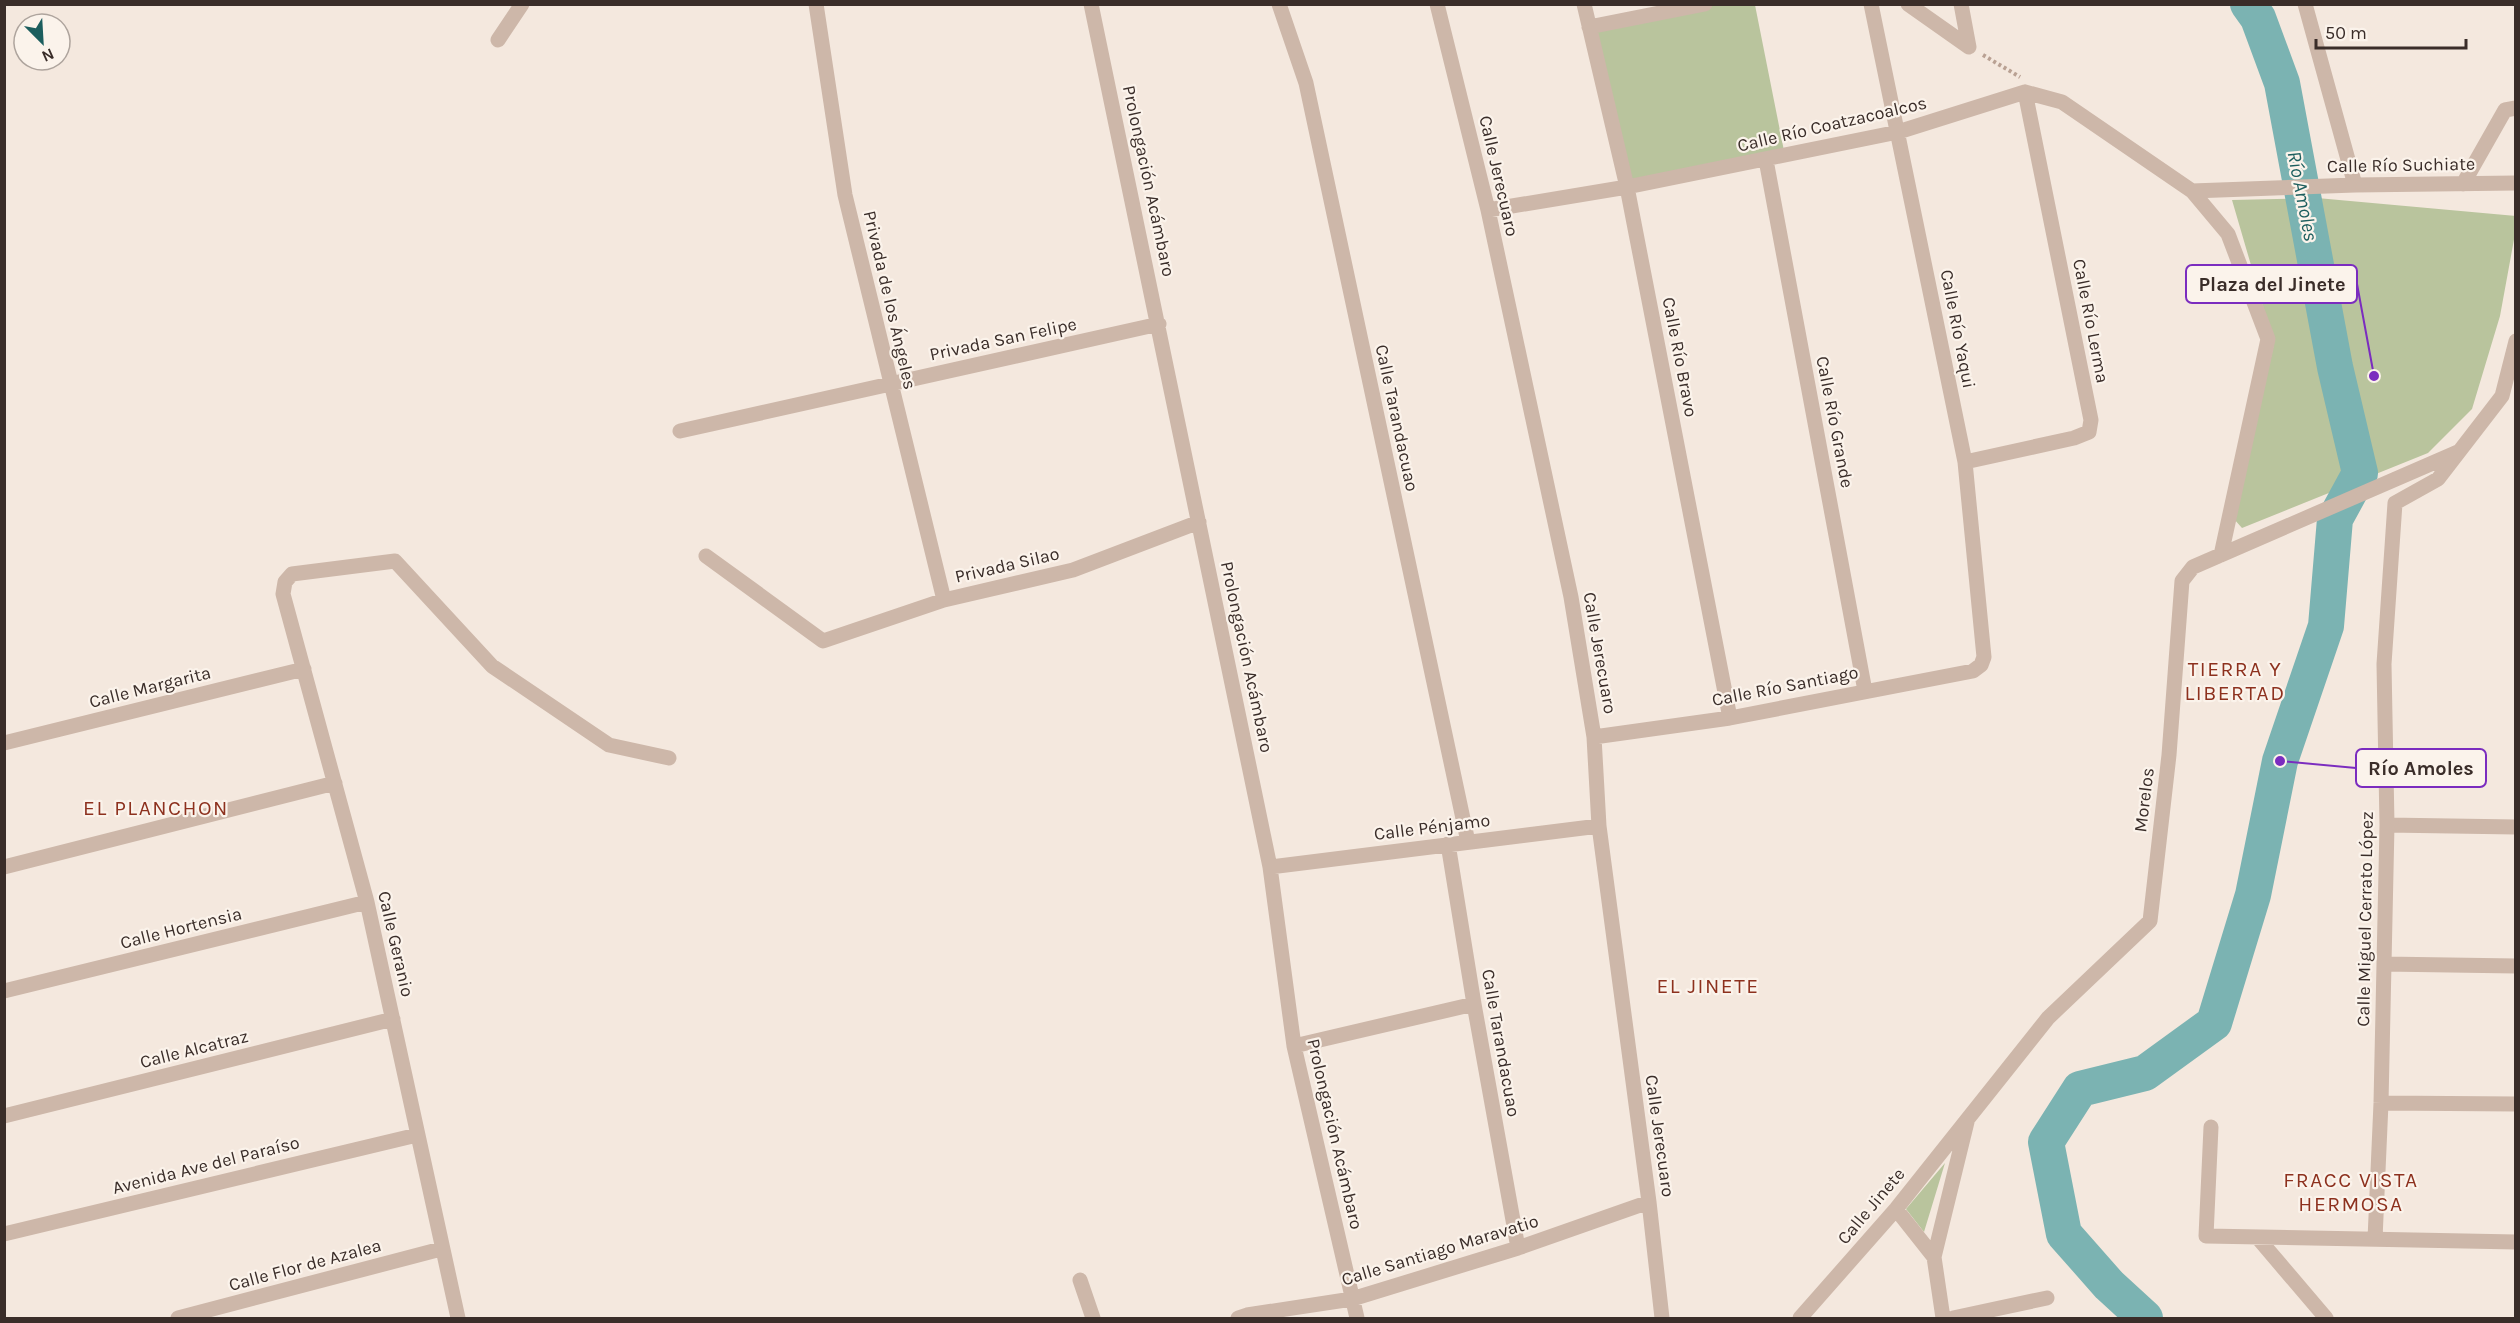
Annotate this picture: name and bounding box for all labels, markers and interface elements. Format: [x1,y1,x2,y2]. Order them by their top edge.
north arrow [12,12,72,72]
scale bar [2316,12,2466,50]
text: 50 m [2325,22,2367,44]
text: N [39,44,57,66]
street label: Prolongación Acámbaro [1118,83,1180,279]
street label: Calle Río Coatzacoalcos [1735,91,1929,157]
street label: Calle Jerecuaro [1474,113,1524,239]
water label: Río Amoles [2283,149,2323,243]
street label: Calle Río Suchiate [2327,153,2475,177]
street label: Privada de los Ángeles [859,208,922,392]
street label: Calle Río Lerma [2068,257,2114,385]
callout: Plaza del Jinete [2186,265,2357,303]
street label: Calle Río Yaqui [1936,268,1980,390]
text: Plaza del Jinete [2198,273,2346,296]
street label: Calle Río Bravo [1658,295,1702,419]
street label: Privada San Felipe [927,313,1079,365]
street label: Calle Tarandacuao [1371,343,1423,493]
street label: Calle Río Grande [1811,354,1859,490]
street label: Privada Silao [953,542,1061,588]
street label: Prolongación Acámbaro [1216,559,1278,755]
street label: Calle Jerecuaro [1578,590,1622,716]
district label: TIERRA Y LIBERTAD [2185,657,2286,705]
street label: Calle Margarita [87,661,213,713]
street label: Calle Río Santiago [1710,661,1860,711]
callout: Río Amoles [2356,749,2486,787]
text: Río Amoles [2368,757,2474,780]
street label: Morelos [2129,766,2159,834]
district label: EL PLANCHON [83,796,229,820]
street label: Calle Pénjamo [1373,809,1491,845]
street label: Calle Miguel Cerrato López [2352,811,2378,1027]
street label: Calle Geranio [373,889,419,999]
street label: Calle Hortensia [118,902,244,954]
street label: Calle Tarandacuao [1477,967,1525,1119]
district label: EL JINETE [1657,974,1759,998]
street label: Calle Alcatraz [138,1025,250,1073]
street label: Prolongación Acámbaro [1302,1037,1368,1231]
street label: Calle Jerecuaro [1641,1073,1679,1199]
street label: Avenida Ave del Paraíso [110,1131,302,1199]
street label: Calle Jinete [1833,1163,1909,1249]
district label: FRACC VISTA HERMOSA [2283,1168,2419,1216]
street label: Calle Santiago Maravatio [1339,1210,1541,1290]
street label: Calle Flor de Azalea [226,1234,384,1296]

